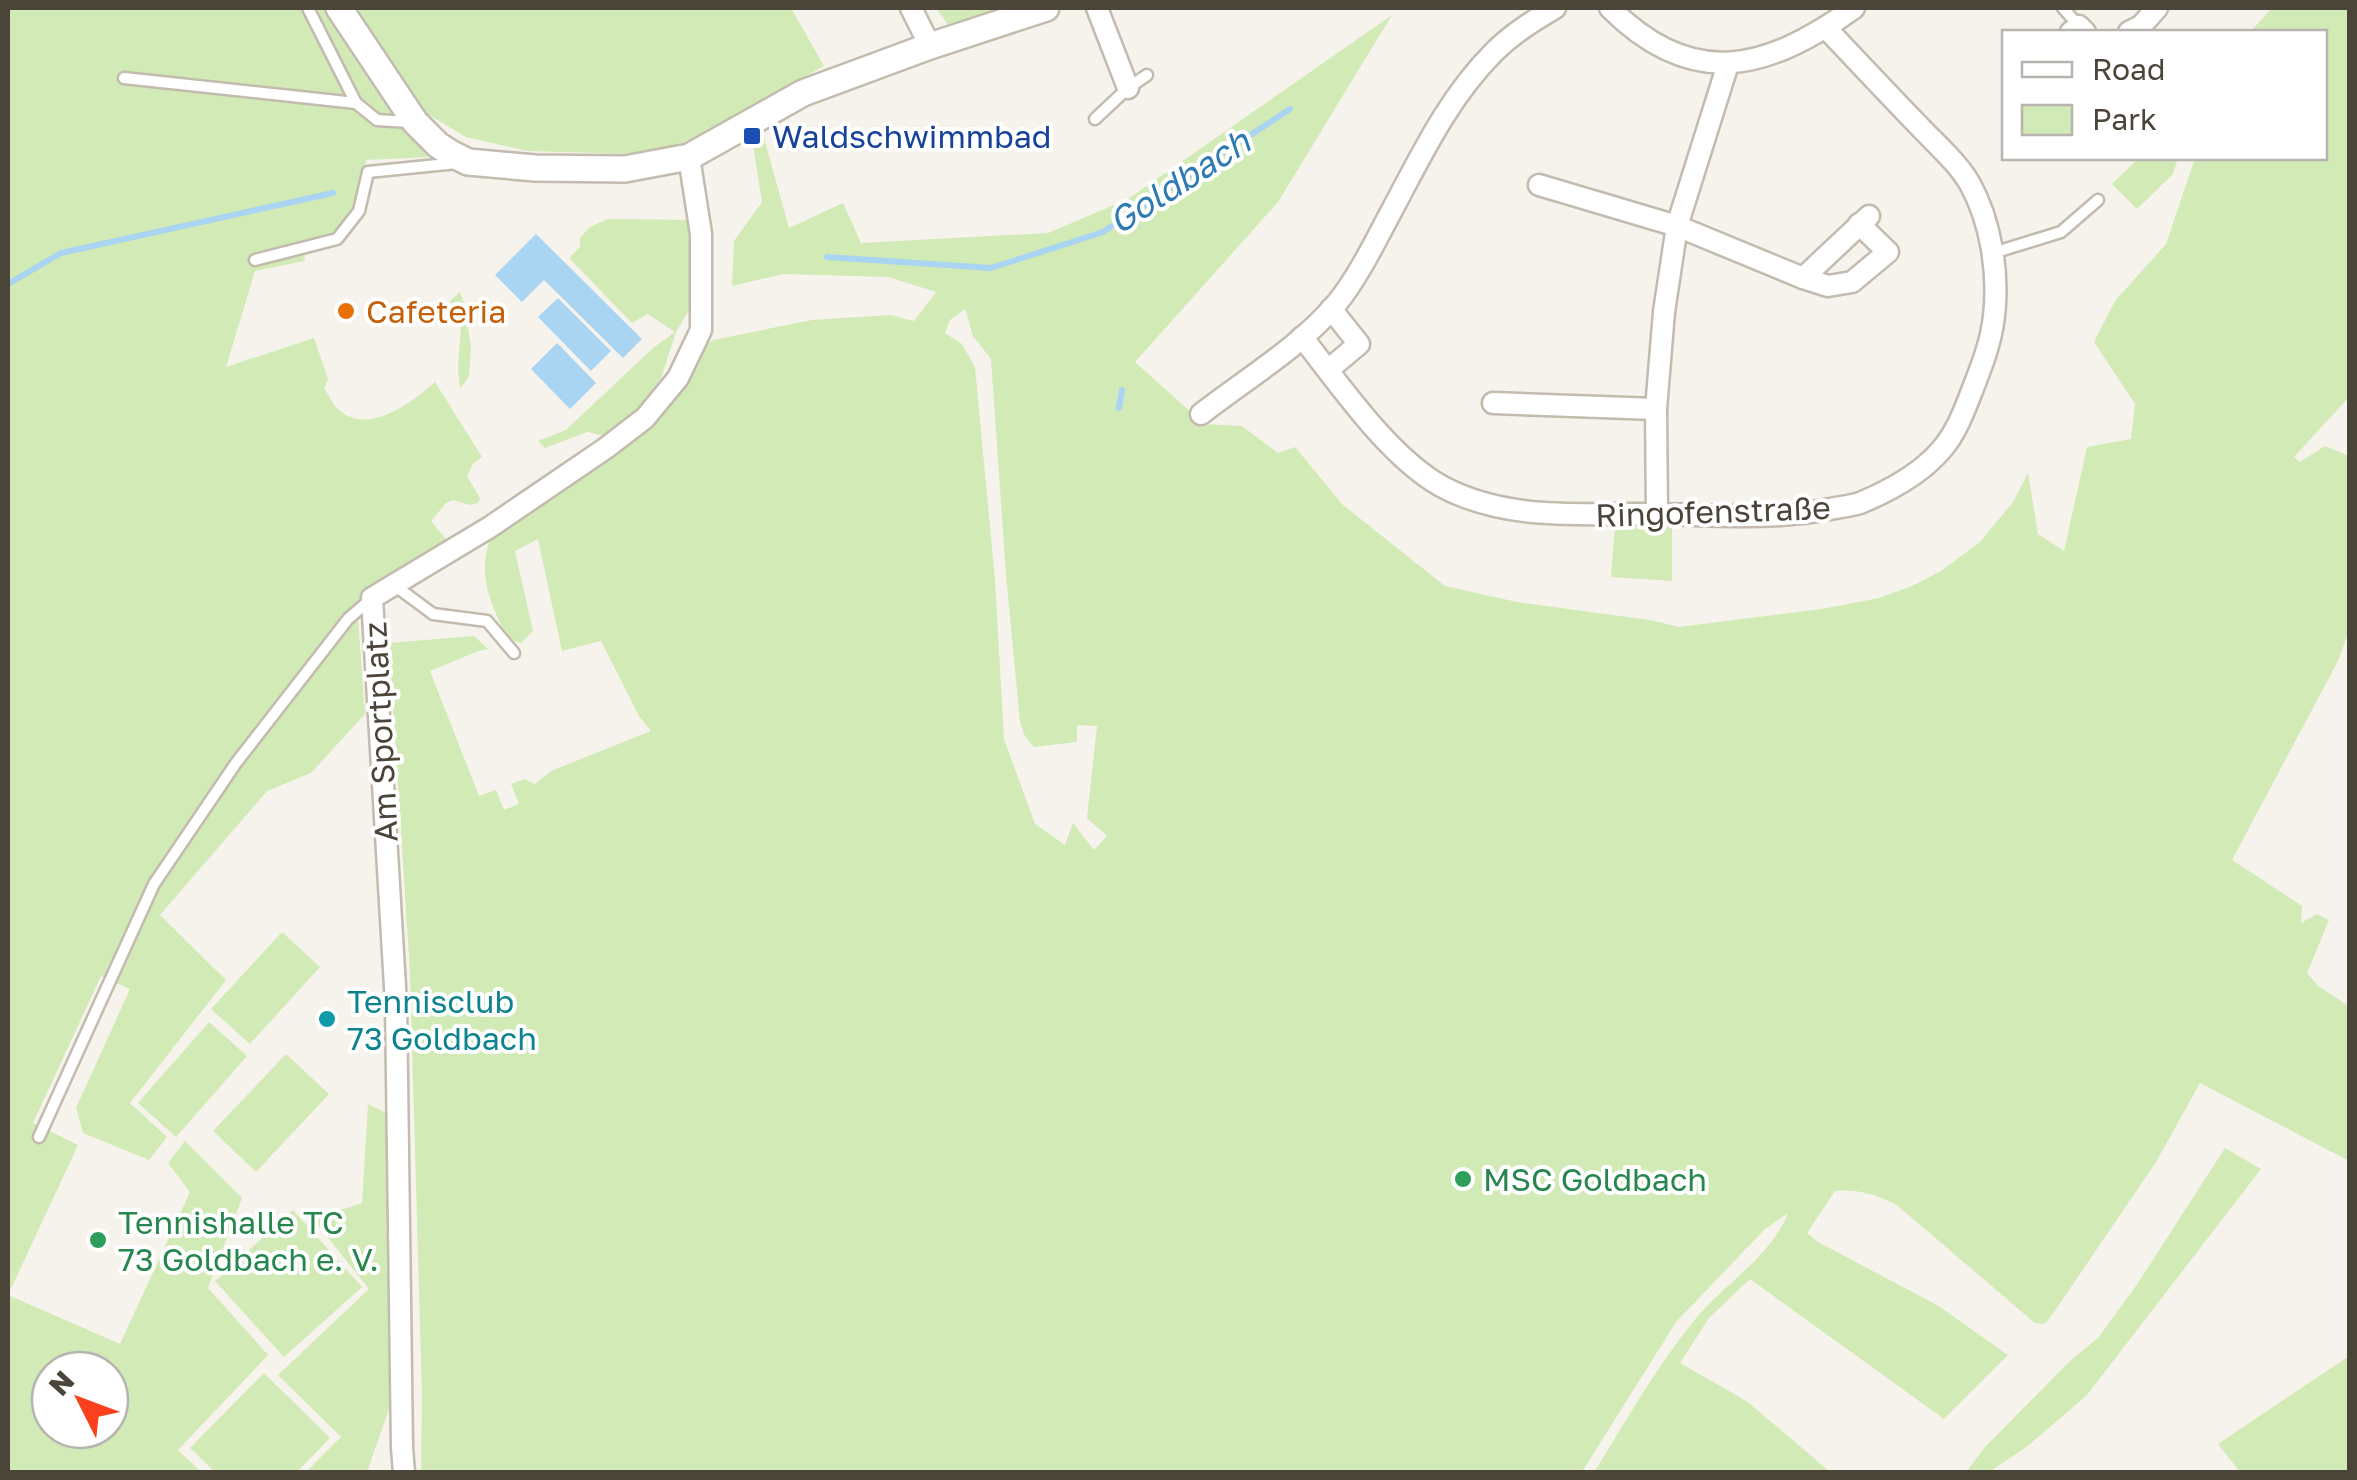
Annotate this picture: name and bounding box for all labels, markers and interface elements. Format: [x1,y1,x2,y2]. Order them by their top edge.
legend [2002,30,2327,160]
text: Road [2092,51,2166,87]
text: Park [2092,101,2157,137]
place label: Waldschwimmbad [772,117,1051,155]
water label: Goldbach [1100,119,1259,242]
marker: Waldschwimmbad [741,125,763,147]
place label: Cafeteria [366,292,506,330]
marker: Cafeteria [335,300,357,322]
street label: Ringofenstraße [1595,488,1831,534]
street label: Am Sportplatz [355,621,405,843]
place label: Tennisclub 73 Goldbach [347,982,537,1057]
marker: Tennisclub 73 Goldbach [316,1008,338,1030]
place label: MSC Goldbach [1483,1160,1707,1198]
marker: MSC Goldbach [1452,1168,1474,1190]
place label: Tennishalle TC 73 Goldbach e. V. [118,1203,379,1278]
marker: Tennishalle TC 73 Goldbach e. V. [87,1229,109,1251]
north arrow [30,1350,130,1450]
text: N [42,1364,80,1402]

